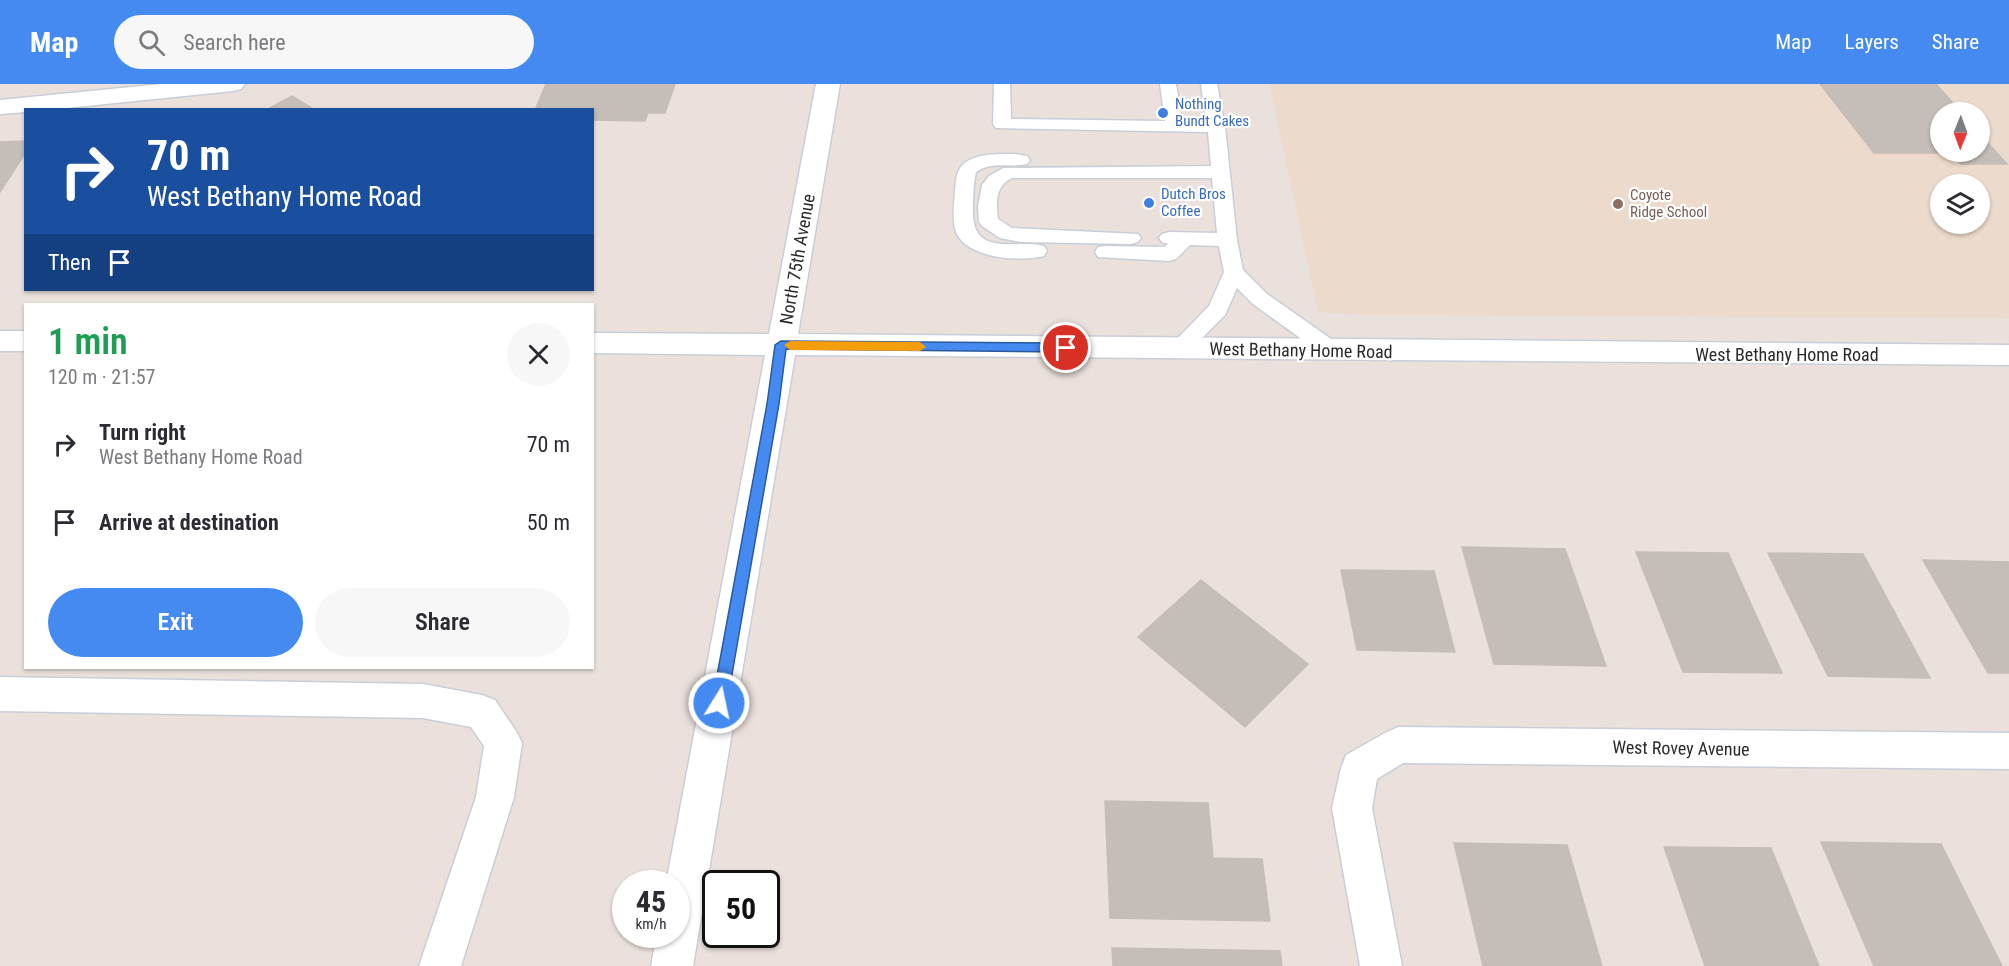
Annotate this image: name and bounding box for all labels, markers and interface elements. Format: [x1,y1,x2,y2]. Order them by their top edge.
search box [114,15,534,69]
text: Map [30,26,78,59]
icon: search [135,26,168,59]
text: Search here [183,30,286,55]
text: Map [1775,30,1812,54]
text: Layers [1845,30,1899,54]
text: Share [1932,30,1979,54]
place label: Nothing Bundt Cakes [1175,95,1249,130]
north arrow [1930,102,1990,162]
map controls [1930,102,1990,234]
marker: Nothing Bundt Cakes [1156,106,1170,120]
text: 70 m [147,131,230,180]
icon: right [48,132,126,210]
button: layers [1930,174,1990,234]
text: West Bethany Home Road [147,181,422,213]
place label: Dutch Bros Coffee [1161,185,1226,220]
place label: Coyote Ridge School [1630,186,1707,221]
street label: North 75th Avenue [775,192,819,326]
marker: Dutch Bros Coffee [1142,196,1156,210]
marker: Coyote Ridge School [1611,197,1625,211]
icon: arrive [103,246,136,279]
text: Then [48,250,91,275]
text: 1 min [48,321,128,363]
pin [1040,322,1091,373]
button: close [507,323,570,386]
icon: arrive [1049,331,1082,364]
street label: West Bethany Home Road [1209,338,1393,362]
street label: West Bethany Home Road [1695,344,1879,365]
text: 120 m · 21:57 [48,365,155,389]
text: Turn right [99,420,186,445]
icon: right [48,428,81,461]
text: 70 m [527,432,570,457]
text: West Bethany Home Road [99,445,303,469]
icon: arrive [48,506,81,539]
text: Arrive at destination [99,510,279,535]
text: 50 m [527,510,570,535]
button: Exit [48,588,303,657]
button: Share [315,588,570,657]
position arrow [687,671,751,735]
street label: West Rovey Avenue [1612,736,1750,760]
speed limit sign: 50 [702,870,780,948]
text: 45 [636,884,666,919]
text: km/h [636,915,666,933]

